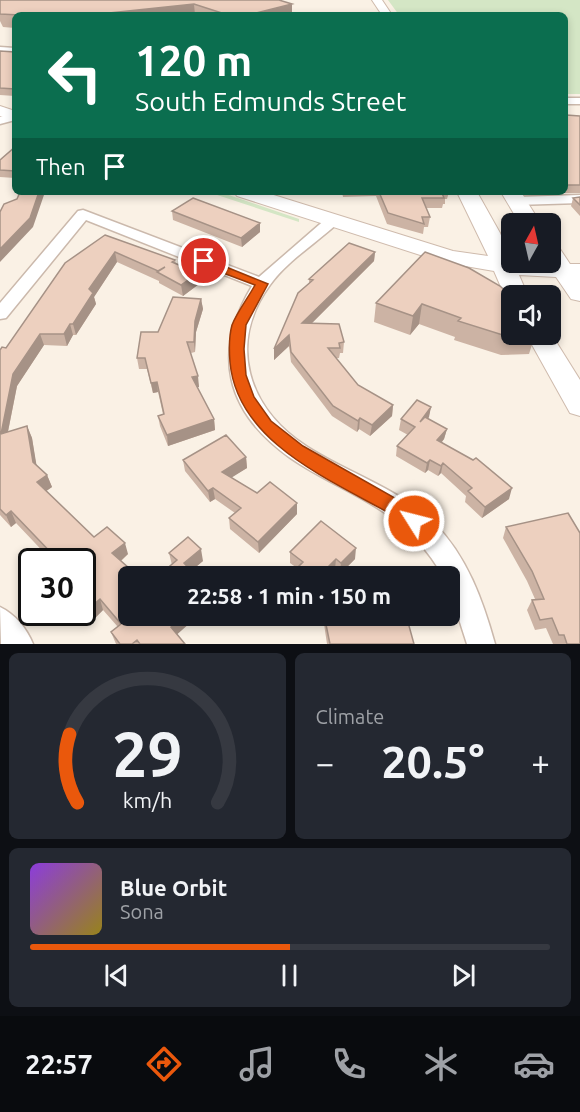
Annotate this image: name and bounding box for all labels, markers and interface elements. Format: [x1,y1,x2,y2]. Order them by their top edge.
icon: left [36,36,114,114]
text: 120 m [135,37,252,84]
text: South Edmunds Street [135,86,407,116]
icon: arrive [98,150,131,183]
text: Then [36,154,86,179]
north arrow [501,213,561,273]
map controls [501,213,561,345]
pin [178,235,229,286]
icon: arrive [187,244,220,277]
button: sound [501,285,561,345]
position arrow [382,489,446,553]
speed limit sign: 30 [18,548,96,626]
text: 22:58 · 1 min · 150 m [187,583,391,608]
text: Climate [316,705,384,728]
text: 29 [112,719,182,789]
text: 20.5° [381,736,484,787]
text: − [316,744,334,781]
text: + [531,744,550,781]
text: km/h [122,788,172,812]
text: Blue Orbit [120,875,227,900]
text: Sona [120,900,164,923]
icon: previous [100,959,133,992]
icon: pause [273,959,306,992]
icon: next [447,959,480,992]
icon: directions [143,1043,185,1085]
icon: music [236,1043,278,1085]
icon: phone [328,1043,370,1085]
icon: climate [420,1043,462,1085]
icon: car [513,1043,555,1085]
text: 22:57 [25,1049,93,1079]

